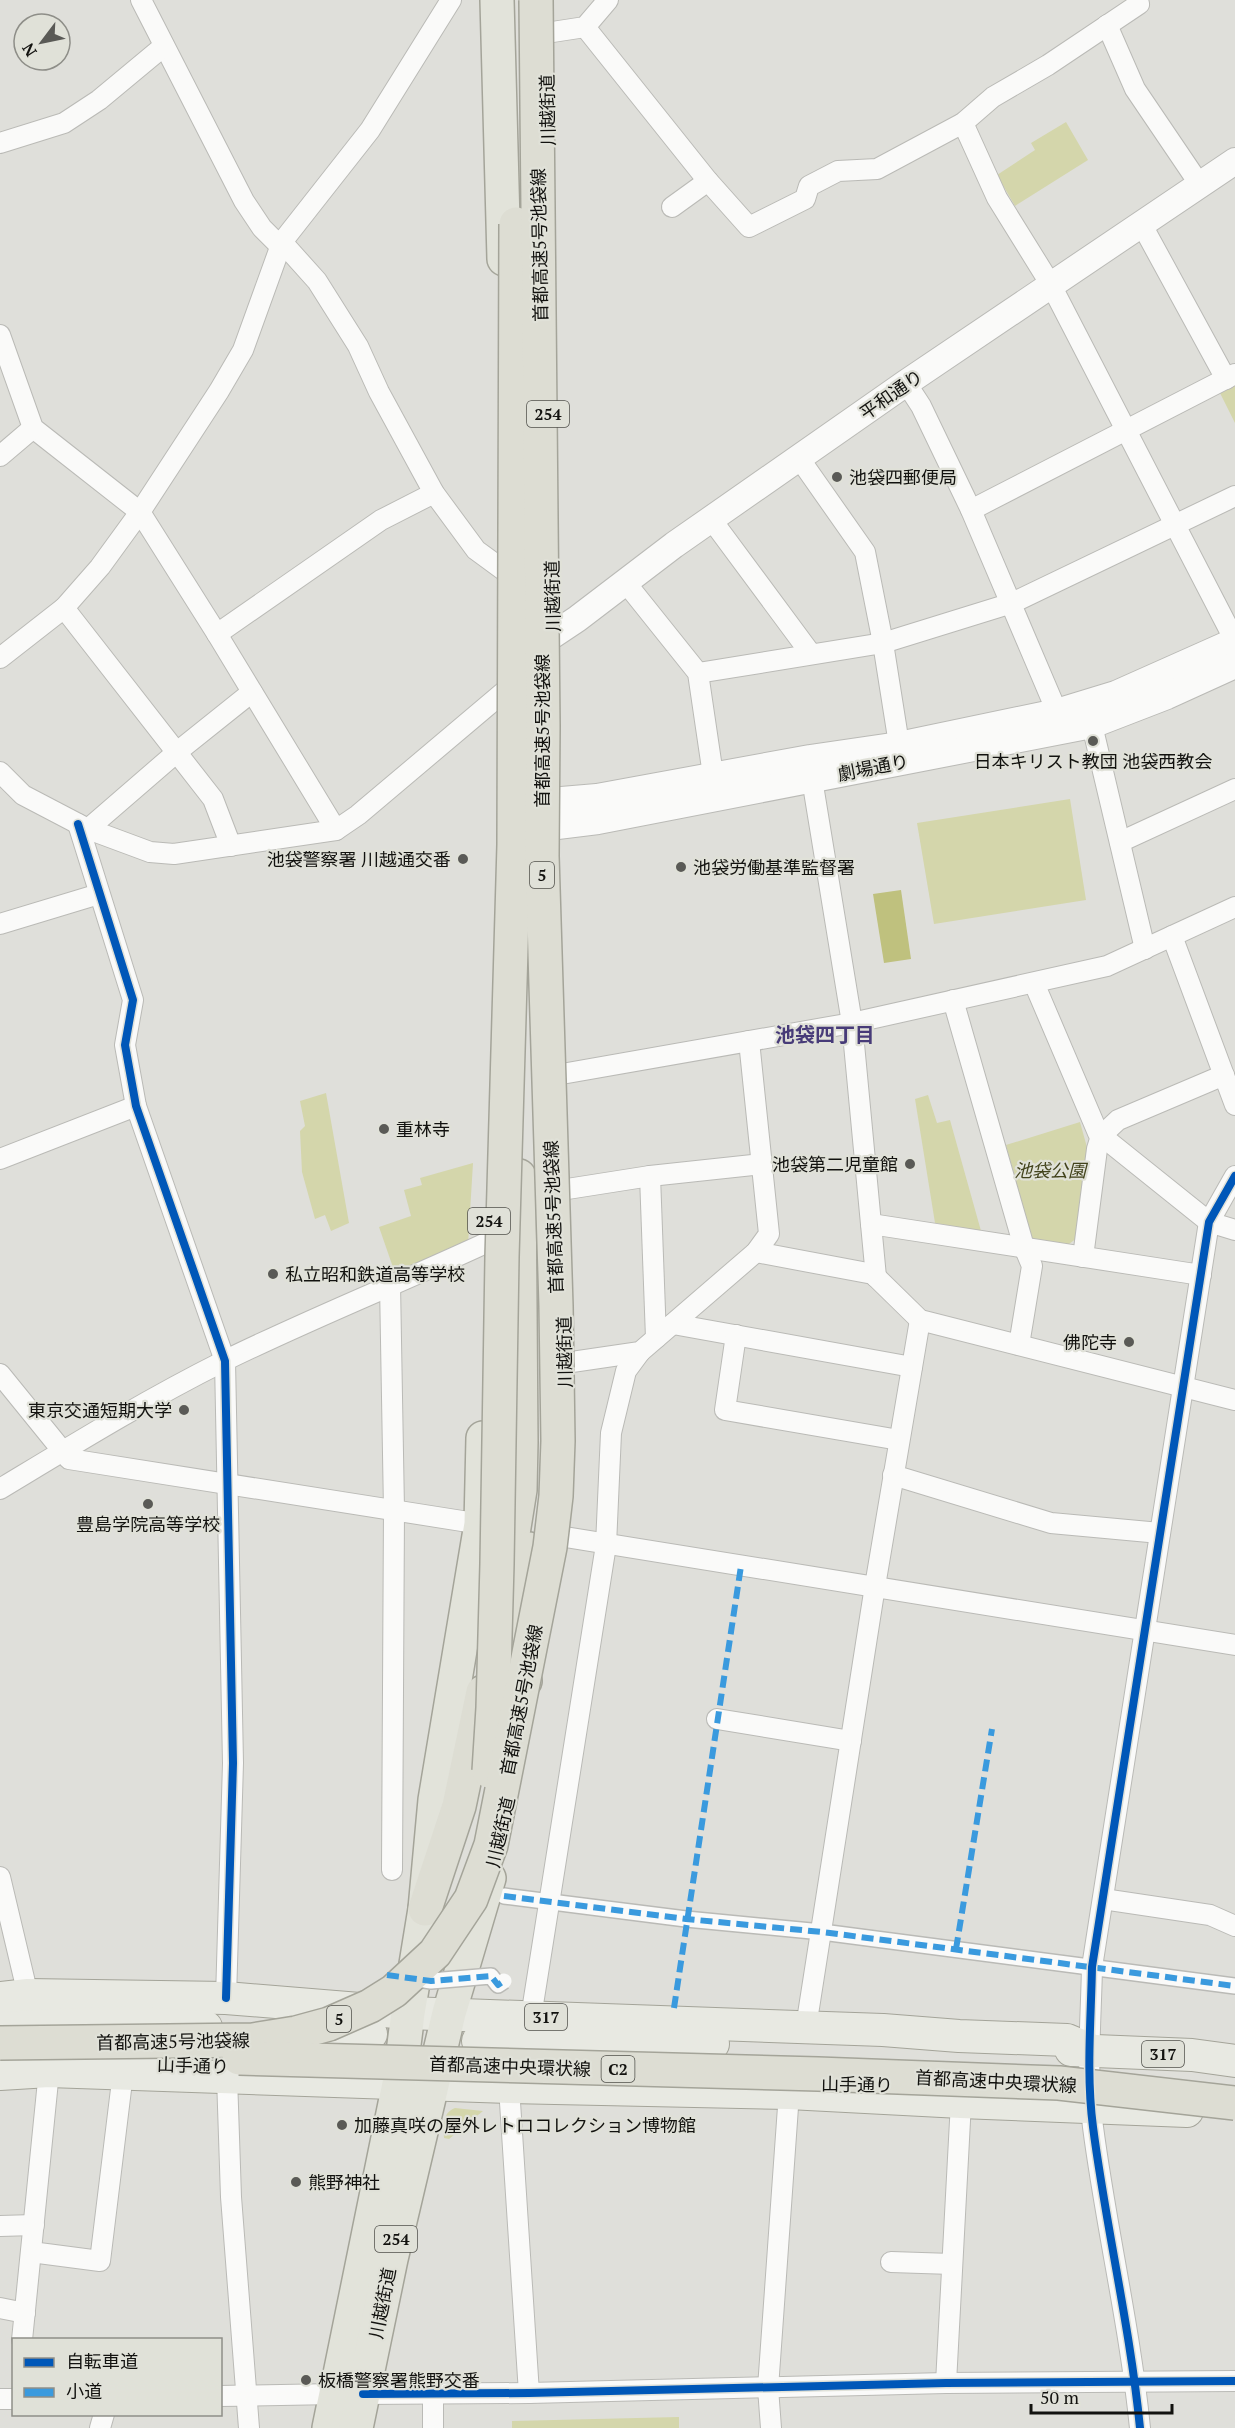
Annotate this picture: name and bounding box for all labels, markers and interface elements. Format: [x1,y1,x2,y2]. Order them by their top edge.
north arrow [12,12,72,72]
text: N [17,39,42,61]
street label: 川越街道 [534,74,560,146]
street label: 首都高速5号池袋線 [526,168,552,322]
street label: 平和通り [855,364,927,424]
road number: 254 [527,401,569,427]
place label: 池袋四郵便局 [849,465,957,489]
marker: 池袋四郵便局 [830,470,844,484]
street label: 川越街道 [539,560,565,632]
street label: 首都高速5号池袋線 [530,654,554,808]
marker: 日本キリスト教団 池袋西教会 [1086,734,1100,748]
street label: 劇場通り [835,748,911,786]
place label: 日本キリスト教団 池袋西教会 [974,749,1212,773]
place label: 池袋警察署 川越通交番 [267,847,451,871]
marker: 池袋警察署 川越通交番 [456,852,470,866]
place label: 池袋労働基準監督署 [693,855,855,879]
marker: 池袋労働基準監督署 [674,860,688,874]
road number: 5 [530,862,554,888]
district label: 池袋四丁目 [775,1021,875,1048]
place label: 重林寺 [396,1117,450,1141]
marker: 重林寺 [377,1122,391,1136]
street label: 首都高速5号池袋線 [538,1140,568,1294]
place label: 池袋第二児童館 [772,1152,898,1176]
marker: 池袋第二児童館 [903,1157,917,1171]
park label: 池袋公園 [1014,1158,1089,1182]
road number: 254 [468,1208,510,1234]
place label: 私立昭和鉄道高等学校 [285,1262,465,1286]
marker: 私立昭和鉄道高等学校 [266,1267,280,1281]
street label: 川越街道 [551,1316,577,1388]
place label: 佛陀寺 [1063,1330,1117,1354]
marker: 佛陀寺 [1122,1335,1136,1349]
place label: 東京交通短期大学 [28,1398,172,1422]
marker: 東京交通短期大学 [177,1403,191,1417]
marker: 豊島学院高等学校 [141,1497,155,1511]
place label: 豊島学院高等学校 [76,1512,220,1536]
street label: 首都高速5号池袋線 [495,1622,547,1778]
street label: 川越街道 [480,1794,520,1870]
road number: 317 [525,2004,567,2030]
road number: 5 [327,2006,351,2032]
street label: 首都高速5号池袋線 [96,2028,250,2054]
road number: 317 [1142,2041,1184,2067]
street label: 首都高速中央環状線 [429,2051,591,2081]
street label: 山手通り [157,2052,229,2078]
road number: C2 [602,2056,634,2082]
street label: 首都高速中央環状線 [914,2065,1078,2097]
street label: 山手通り [821,2071,893,2097]
place label: 加藤真咲の屋外レトロコレクション博物館 [354,2113,696,2137]
marker: 加藤真咲の屋外レトロコレクション博物館 [335,2118,349,2132]
place label: 熊野神社 [308,2170,380,2194]
marker: 熊野神社 [289,2175,303,2189]
road number: 254 [375,2226,417,2252]
street label: 川越街道 [363,2265,401,2341]
legend [12,2338,222,2416]
text: 自転車道 [66,2349,138,2373]
place label: 板橋警察署熊野交番 [318,2368,480,2392]
marker: 板橋警察署熊野交番 [299,2373,313,2387]
scale bar [1031,2377,1172,2415]
text: 小道 [66,2379,102,2403]
text: 50 m [1040,2385,1080,2409]

